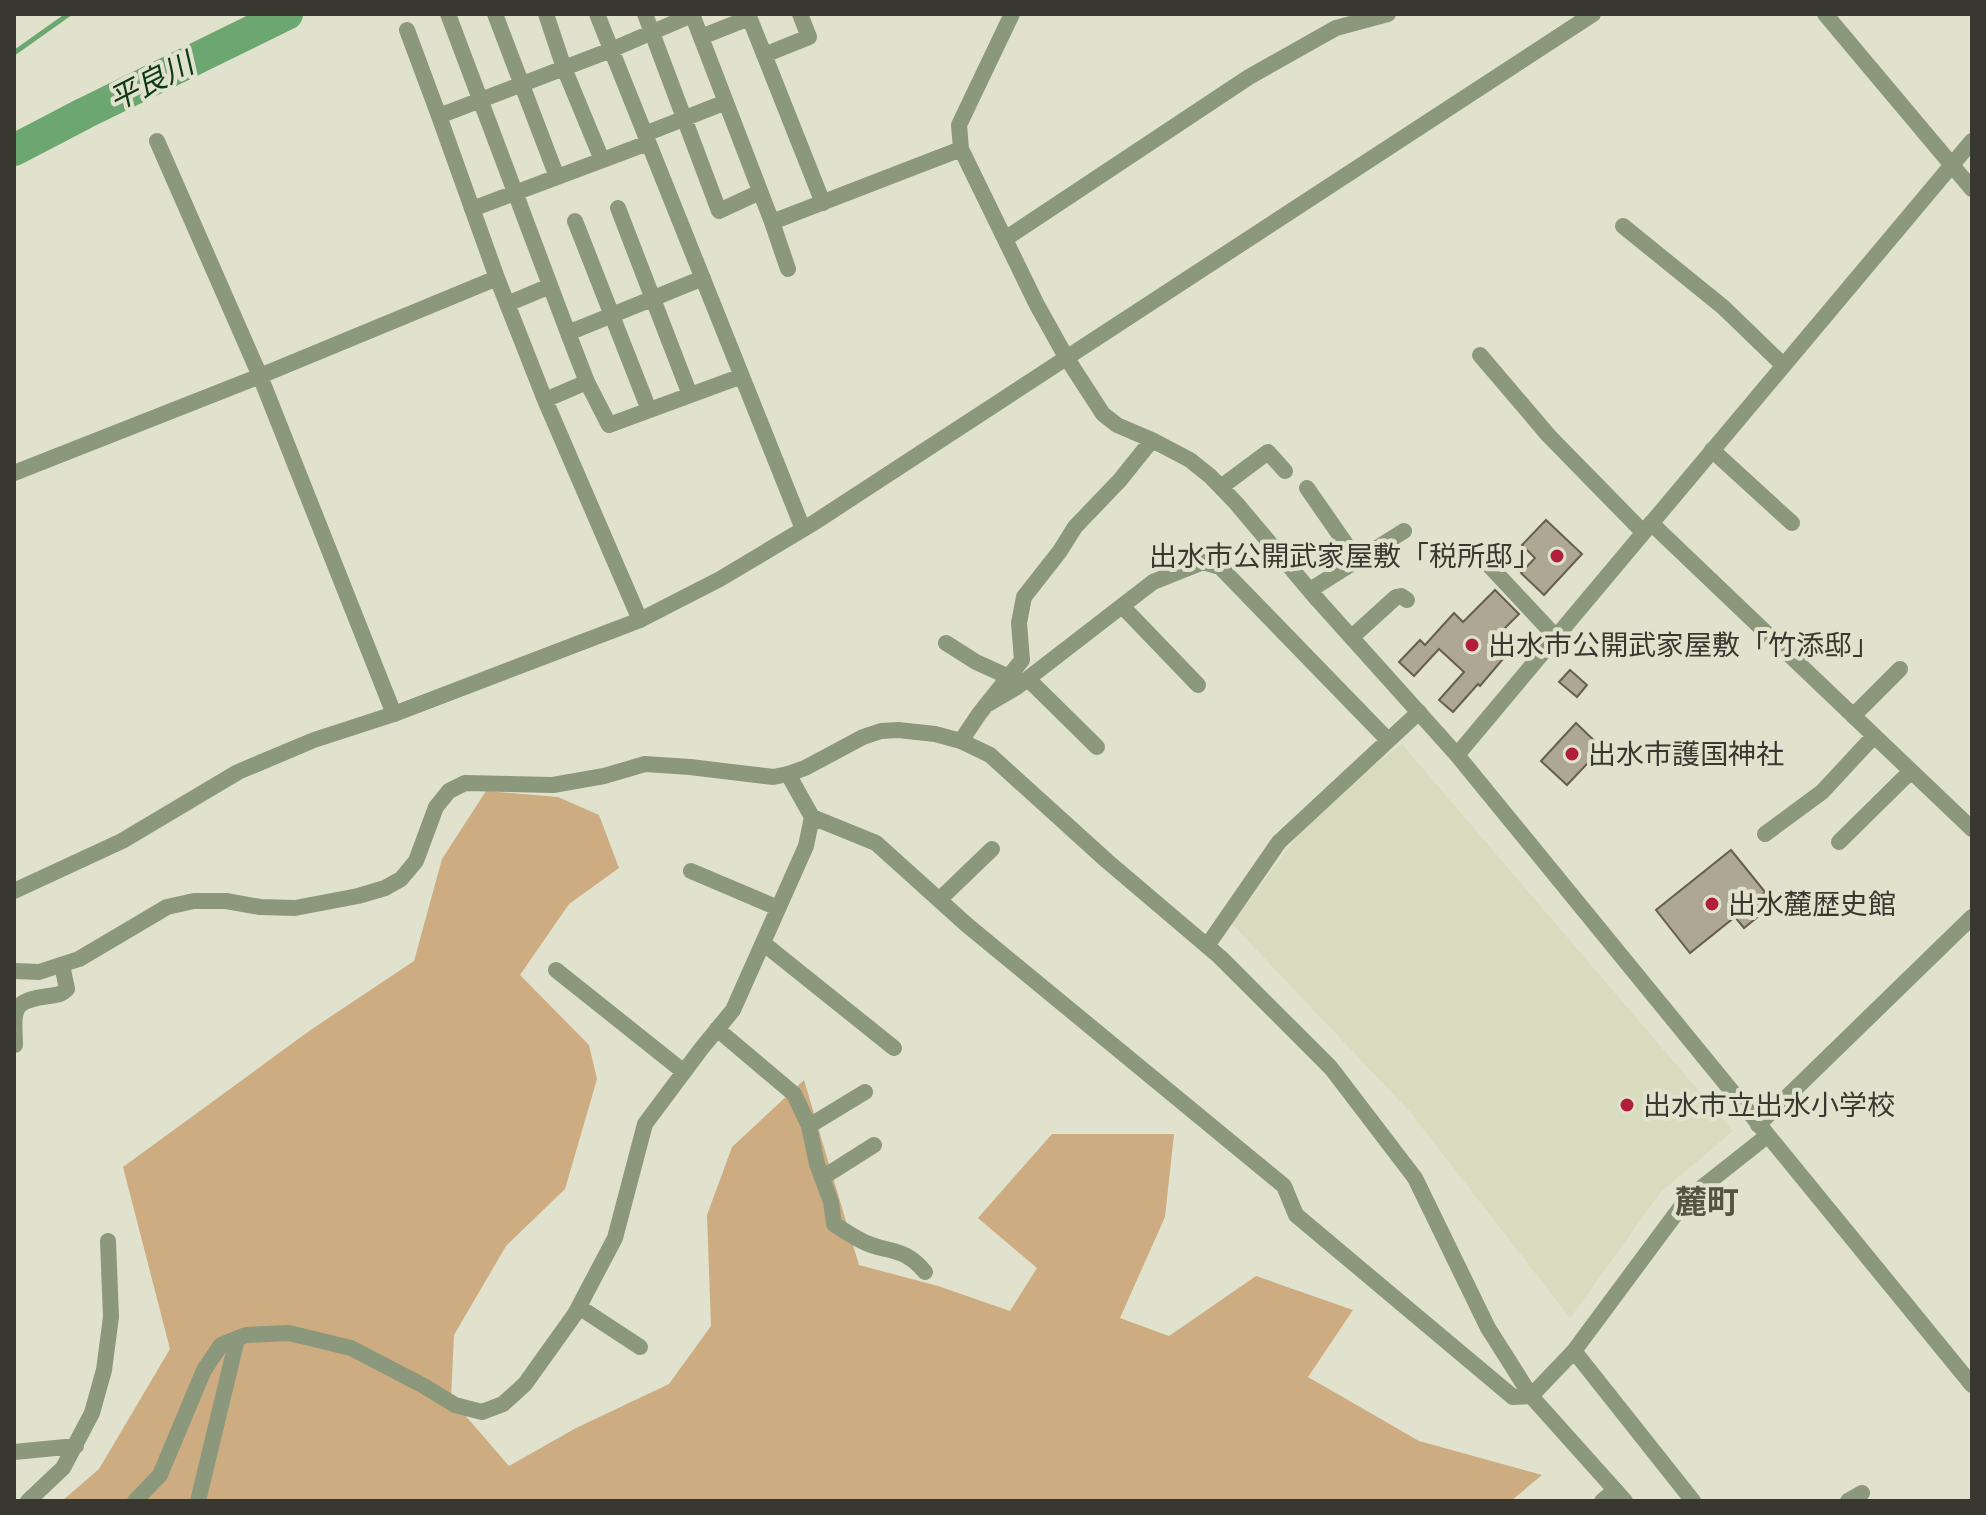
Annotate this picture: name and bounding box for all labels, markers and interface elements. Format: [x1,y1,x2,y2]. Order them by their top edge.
water label: 平良川 [103,45,201,117]
place label: 出水市公開武家屋敷「税所邸」 [1149,541,1541,572]
marker: 出水市公開武家屋敷「税所邸」 [1548,547,1566,565]
place label: 出水市公開武家屋敷「竹添邸」 [1488,630,1880,661]
marker: 出水市公開武家屋敷「竹添邸」 [1463,636,1481,654]
place label: 出水市護国神社 [1588,739,1784,770]
marker: 出水市護国神社 [1563,745,1581,763]
place label: 出水麓歴史館 [1728,889,1896,920]
marker: 出水麓歴史館 [1703,895,1721,913]
place label: 出水市立出水小学校 [1643,1090,1895,1121]
marker: 出水市立出水小学校 [1618,1096,1636,1114]
district label: 麓町 [1675,1184,1739,1220]

